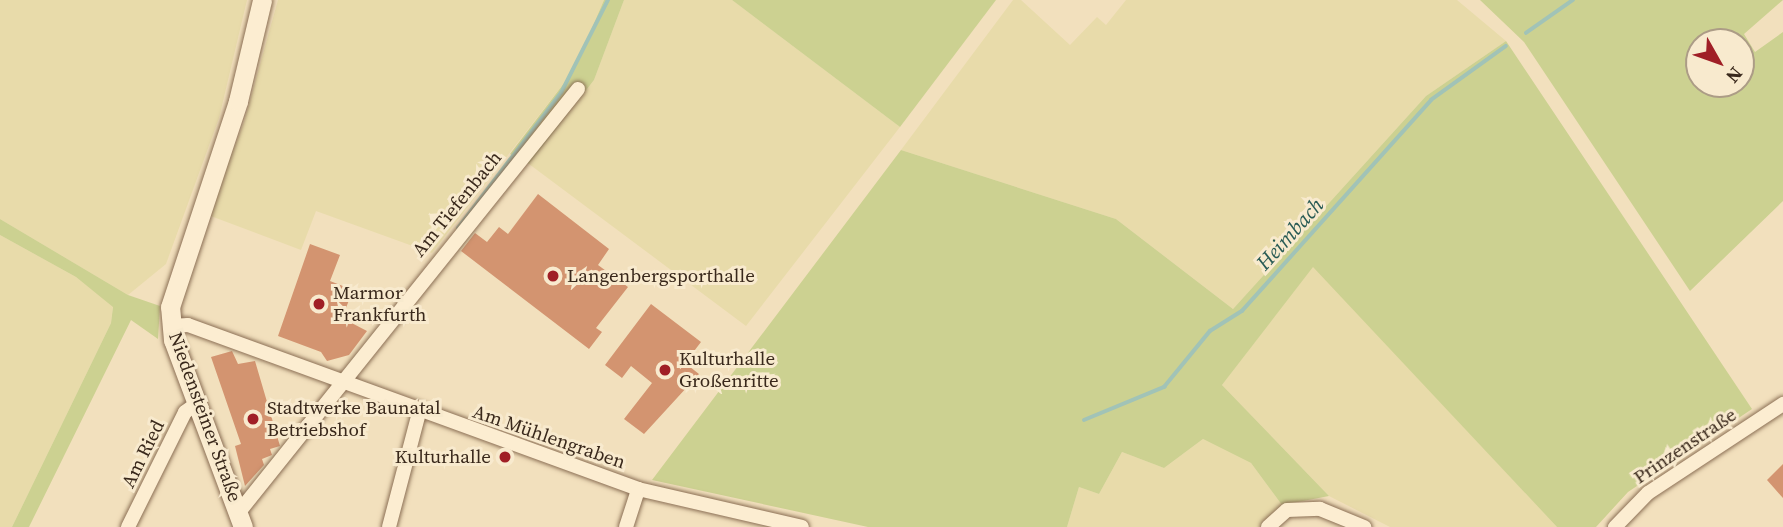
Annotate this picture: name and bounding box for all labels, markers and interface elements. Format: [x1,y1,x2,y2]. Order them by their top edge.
north arrow [1685,28,1755,98]
text: N [1720,62,1749,89]
street label: Am Tiefenbach [407,146,507,262]
water label: Heimbach [1251,193,1329,275]
place label: Langenbergsporthalle [567,265,755,287]
marker: Langenbergsporthalle [545,268,561,284]
place label: Marmor Frankfurth [333,282,427,326]
marker: Marmor Frankfurth [311,296,327,312]
street label: Niedensteiner Straße [164,329,246,505]
place label: Kulturhalle Großenritte [679,348,779,392]
marker: Kulturhalle Großenritte [657,362,673,378]
place label: Stadtwerke Baunatal Betriebshof [267,397,441,441]
street label: Am Mühlengraben [470,400,628,474]
street label: Prinzenstraße [1629,403,1741,489]
marker: Stadtwerke Baunatal Betriebshof [245,411,261,427]
street label: Am Ried [117,416,169,492]
place label: Kulturhalle [395,446,491,468]
marker: Kulturhalle [497,449,513,465]

